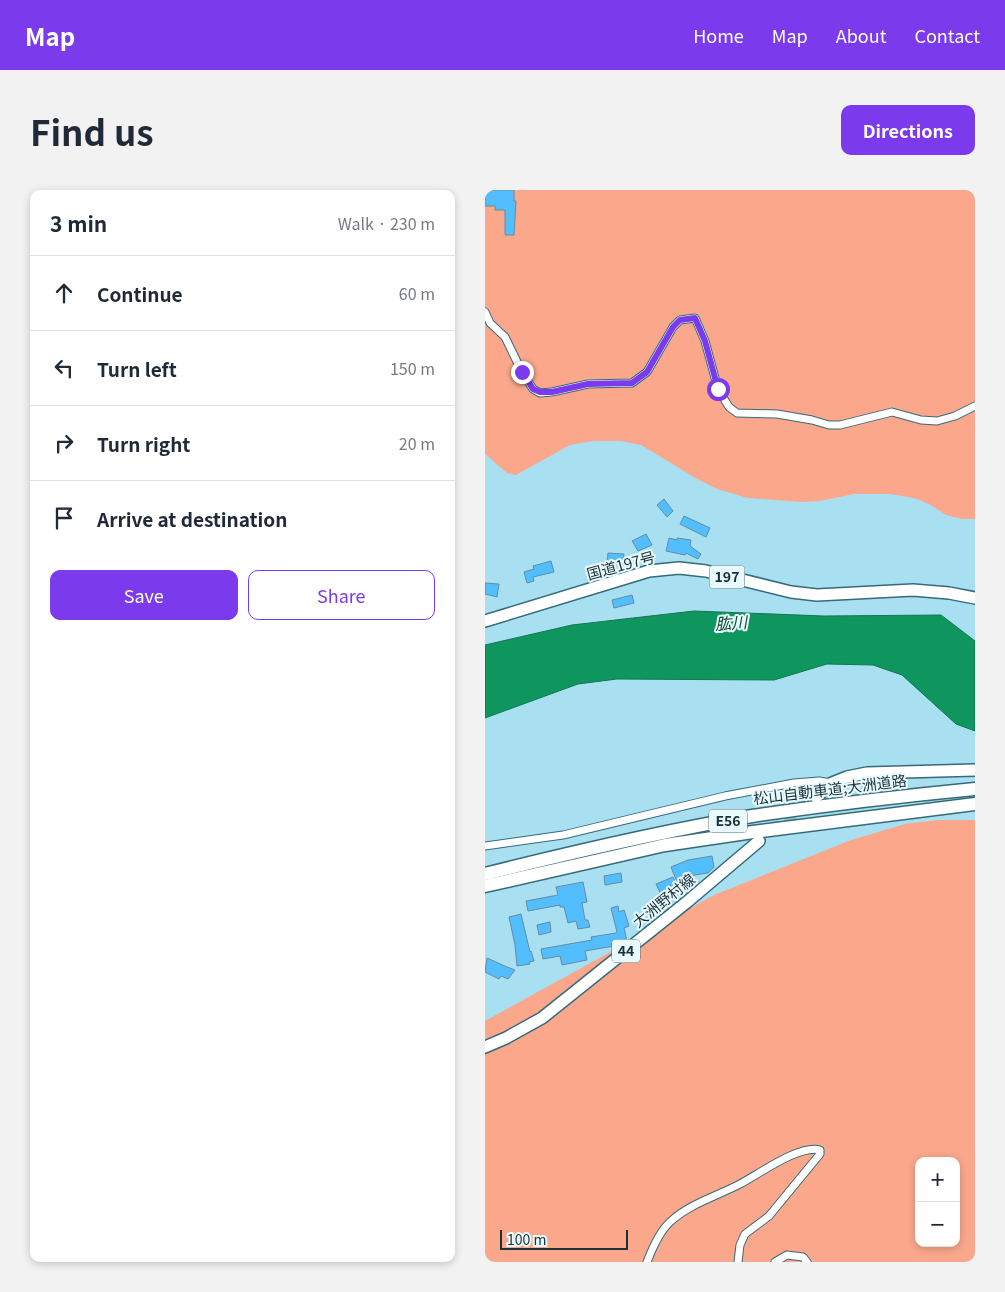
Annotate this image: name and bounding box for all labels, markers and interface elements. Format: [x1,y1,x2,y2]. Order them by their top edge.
text: Map [25,18,75,53]
text: Home [693,22,744,48]
text: Map [772,22,808,48]
text: About [836,22,886,48]
text: Contact [914,22,980,48]
text: Find us [30,105,154,156]
button: Directions [841,105,975,155]
text: 3 min [50,208,107,238]
text: Walk · 230 m [338,211,435,235]
icon: ahead [50,279,78,307]
text: Continue [97,280,183,307]
text: 60 m [399,281,435,305]
icon: left [50,354,78,382]
text: Turn left [97,355,177,382]
text: 150 m [390,356,435,380]
route end [511,361,534,384]
route start [707,378,730,401]
icon: right [50,429,78,457]
text: Turn right [97,430,190,457]
text: 20 m [399,431,435,455]
icon: arrive [50,504,78,532]
text: Arrive at destination [97,505,287,532]
street label: 国道197号 [584,545,657,584]
road number: 197 [709,566,745,588]
button: Save [50,570,238,620]
button: Share [248,570,435,620]
water label: 肱川 [714,609,750,635]
street label: 松山自動車道;大洲道路 [752,769,908,808]
road number: E56 [709,810,747,832]
street label: 大洲野村線 [627,868,699,932]
road number: 44 [612,939,640,962]
map controls [915,1157,960,1247]
button: + [915,1157,960,1202]
button: − [915,1202,960,1247]
scale bar [500,1227,627,1250]
text: 100 m [507,1229,546,1249]

